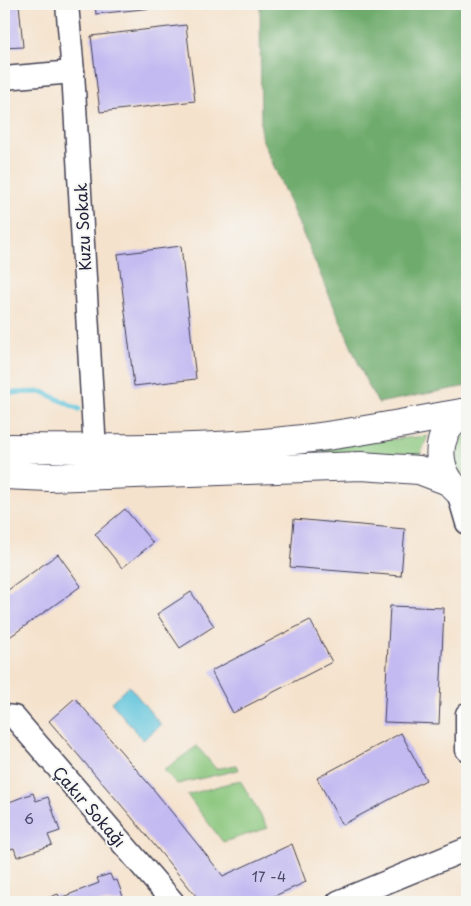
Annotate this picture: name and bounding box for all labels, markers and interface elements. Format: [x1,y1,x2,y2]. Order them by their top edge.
street label: Kuzu Sokak [68,182,96,272]
street label: Çakır Sokağı [48,760,132,852]
house number: 6 [24,808,34,829]
house number: 17 -4 [252,866,286,887]

